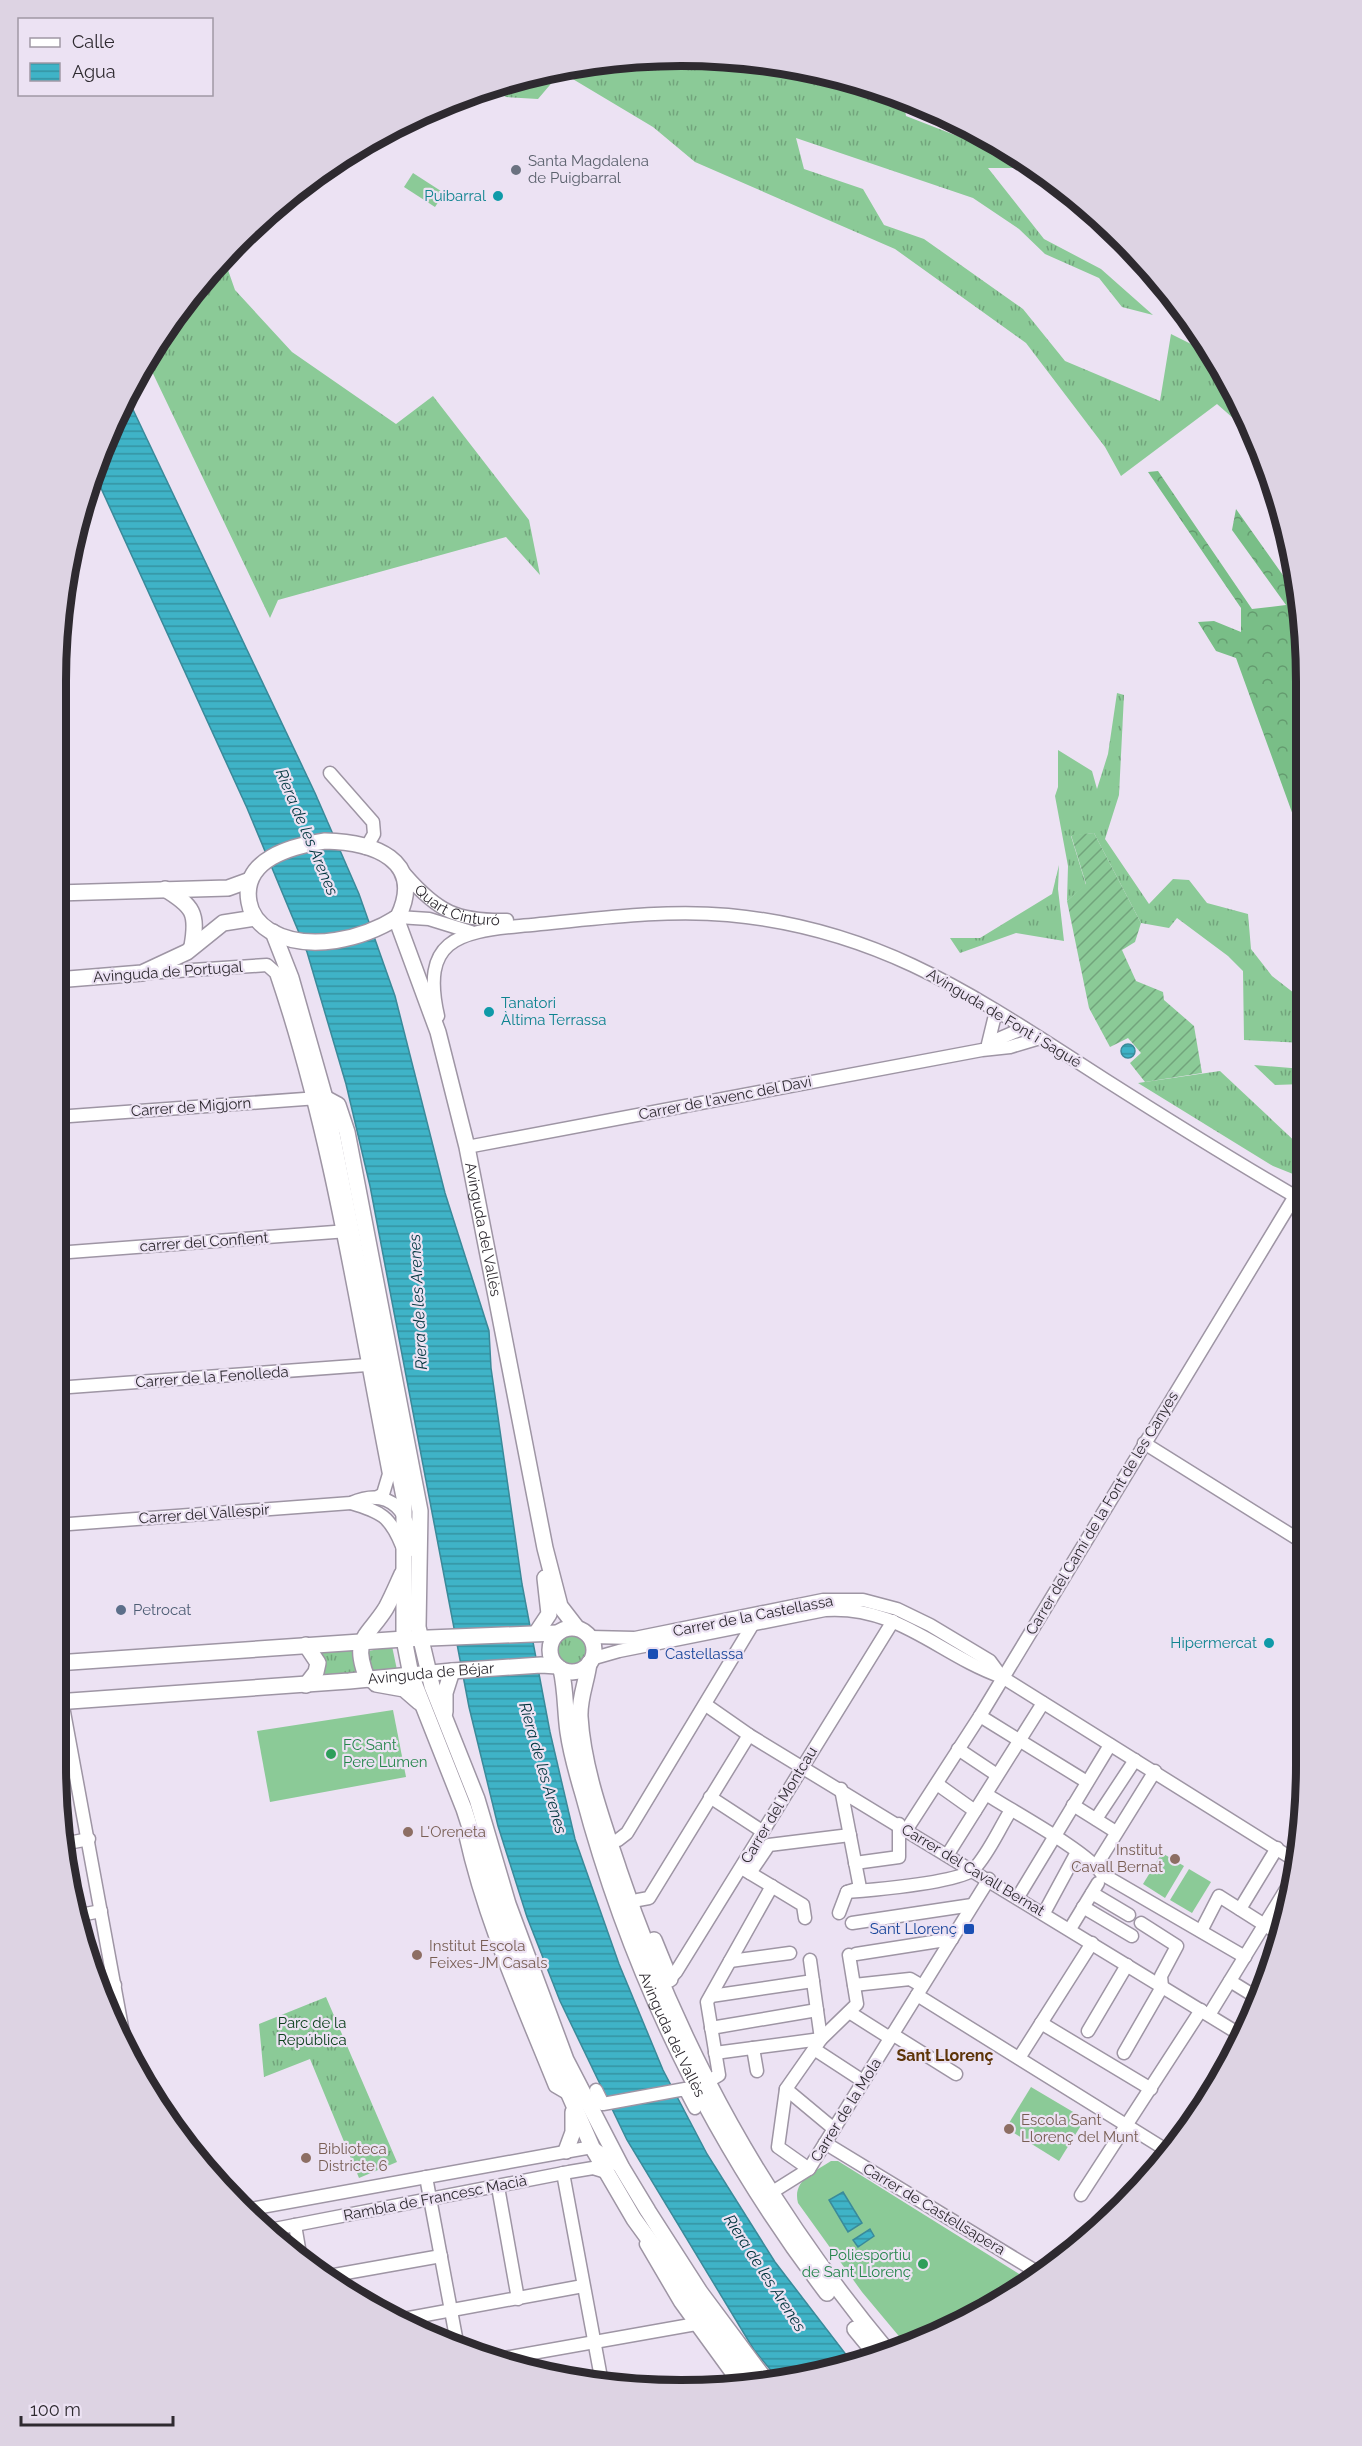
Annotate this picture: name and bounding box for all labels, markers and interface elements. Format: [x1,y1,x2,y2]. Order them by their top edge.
legend [18,18,213,96]
text: Calle [72,31,115,52]
text: Agua [72,61,116,82]
place label: Santa Magdalena de Puigbarral [528,152,649,187]
marker: Santa Magdalena de Puigbarral [509,163,523,177]
place label: Puibarral [424,187,487,205]
marker: Puibarral [491,189,505,203]
water label: Riera de les Arenes [272,766,342,899]
street label: Quart Cinturó [411,881,500,929]
street label: Avinguda de Portugal [93,958,244,986]
street label: Avinguda de Font i Sagué [923,965,1085,1071]
place label: Tanatori Àltima Terrassa [501,994,606,1029]
marker: Tanatori Àltima Terrassa [482,1005,496,1019]
street label: Carrer de l'avenc del Davi [637,1072,813,1124]
street label: Carrer de Migjorn [130,1094,252,1120]
street label: Avinguda del Vallès [461,1161,505,1298]
street label: carrer del Conflent [139,1229,269,1255]
water label: Riera de les Arenes [405,1233,431,1370]
street label: Carrer de la Fenolleda [135,1363,289,1391]
street label: Carrer del Camí de la Font de les Canyes [1022,1388,1182,1638]
street label: Carrer del Vallespir [138,1500,271,1528]
street label: Carrer de la Castellassa [671,1592,835,1640]
place label: Petrocat [133,1601,191,1619]
marker: Petrocat [114,1603,128,1617]
place label: Hipermercat [1170,1634,1257,1652]
marker: Hipermercat [1262,1636,1276,1650]
place label: Castellassa [665,1645,743,1663]
marker: Castellassa [646,1647,660,1661]
street label: Avinguda de Béjar [367,1659,495,1688]
water label: Riera de les Arenes [515,1700,571,1836]
place label: FC Sant Pere Lumen [343,1736,428,1771]
street label: Carrer del Montcau [737,1743,821,1867]
marker: FC Sant Pere Lumen [324,1747,338,1761]
street label: Carrer del Cavall Bernat [898,1820,1048,1920]
place label: L'Oreneta [420,1823,486,1841]
marker: L'Oreneta [401,1825,415,1839]
place label: Institut Cavall Bernat [1071,1841,1163,1876]
marker: Institut Cavall Bernat [1168,1852,1182,1866]
place label: Sant Llorenç [870,1920,957,1938]
marker: Sant Llorenç [962,1922,976,1936]
place label: Institut Escola Feixes-JM Casals [429,1937,548,1972]
marker: Institut Escola Feixes-JM Casals [410,1948,424,1962]
street label: Avinguda del Vallès [635,1969,709,2100]
park label: Parc de la República [277,2014,347,2049]
district label: Sant Llorenç [896,2046,994,2065]
street label: Carrer de la Mola [807,2055,885,2165]
place label: Escola Sant Llorenç del Munt [1021,2111,1139,2146]
marker: Escola Sant Llorenç del Munt [1002,2122,1016,2136]
place label: Biblioteca Districte 6 [318,2140,388,2175]
marker: Biblioteca Districte 6 [299,2151,313,2165]
street label: Carrer de Castellsapera [860,2159,1008,2259]
street label: Rambla de Francesc Macià [342,2171,528,2225]
water label: Riera de les Arenes [720,2211,810,2336]
place label: Poliesportiu de Sant Llorenç [802,2246,911,2281]
marker: Poliesportiu de Sant Llorenç [916,2257,930,2271]
scale bar [21,2389,172,2427]
text: 100 m [30,2399,81,2420]

